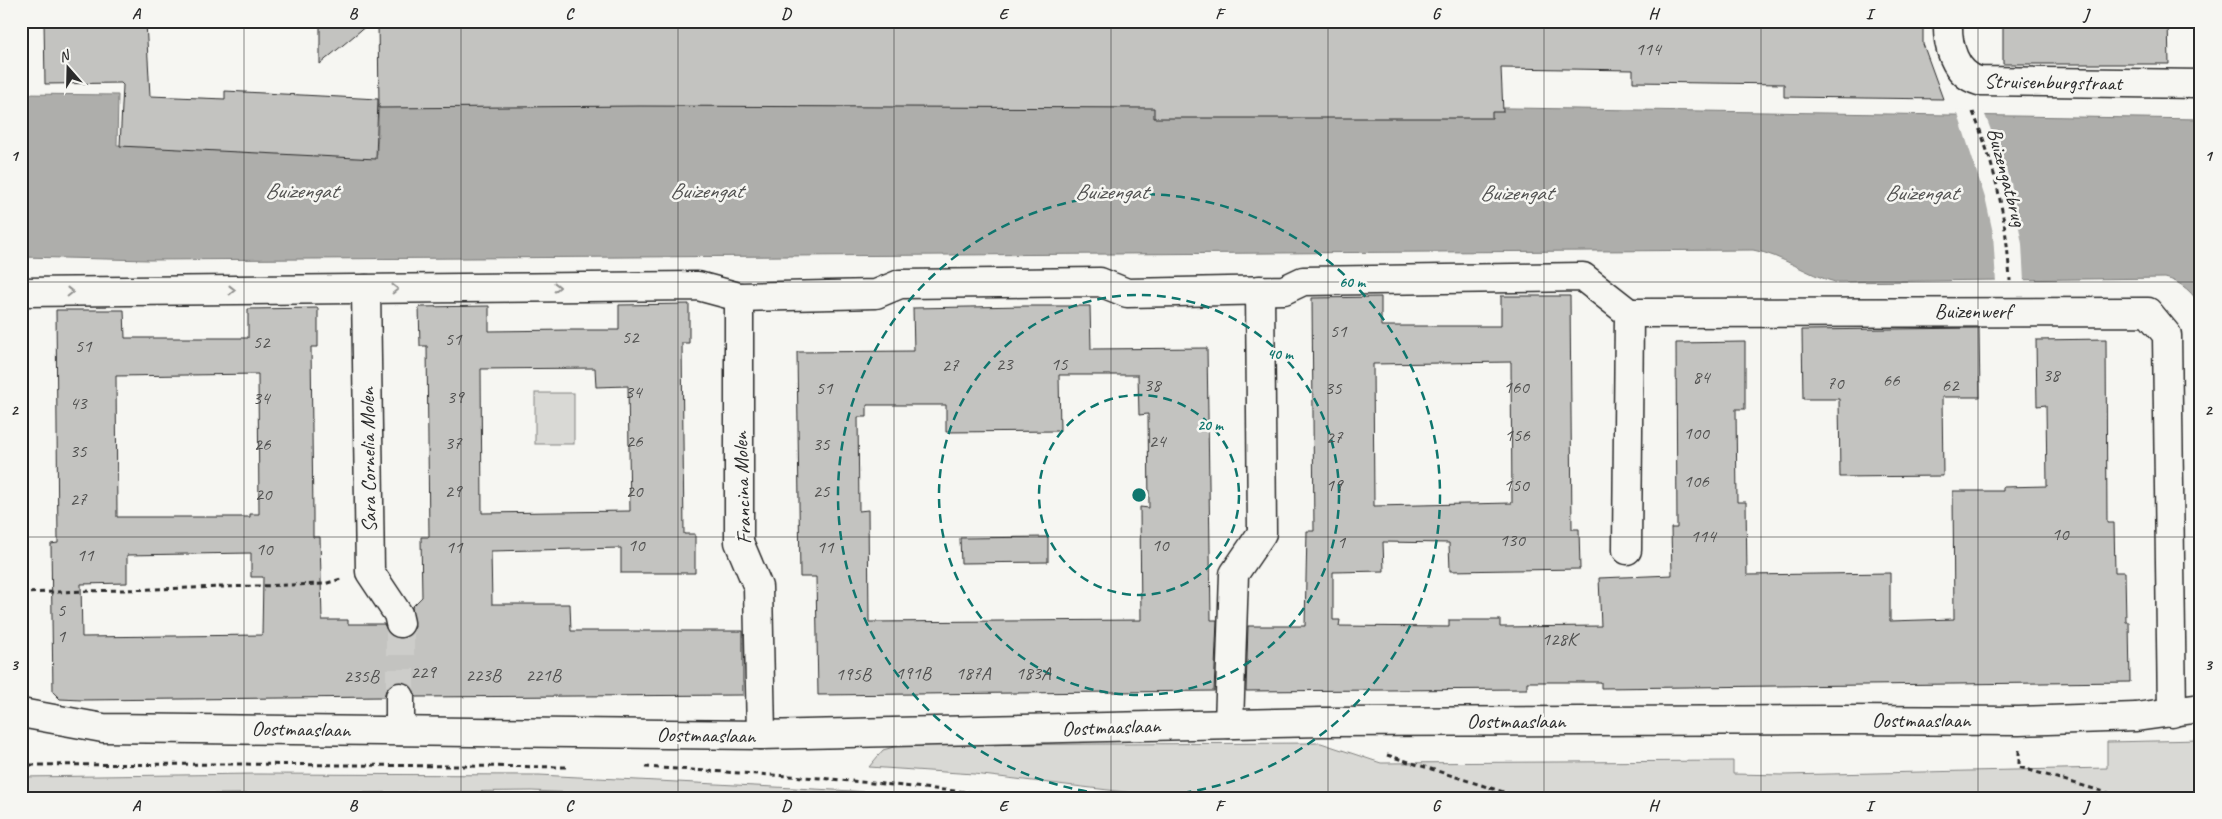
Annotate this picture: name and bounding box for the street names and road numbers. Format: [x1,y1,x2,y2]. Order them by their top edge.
street label: Struisenburgstraat [1984,68,2124,96]
street label: Buizengatbrug [1981,125,2033,231]
street label: Buizenwerf [1935,298,2015,324]
street label: Sara Cornelia Molen [354,386,382,533]
street label: Francina Molen [727,430,757,545]
street label: Oostmaaslaan [1872,707,1972,733]
street label: Oostmaaslaan [1467,708,1567,734]
street label: Oostmaaslaan [1061,712,1162,742]
street label: Oostmaaslaan [251,715,352,743]
street label: Oostmaaslaan [656,721,757,749]

